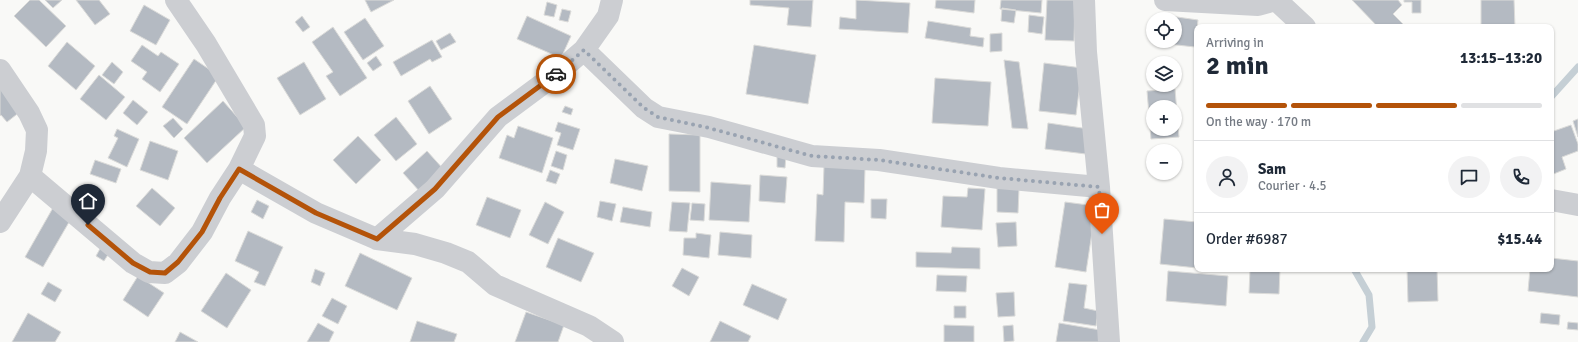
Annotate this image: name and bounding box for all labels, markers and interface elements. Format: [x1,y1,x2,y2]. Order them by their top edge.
map controls [1146,12,1182,180]
button: locate [1146,12,1182,48]
text: Arriving in [1206,35,1264,51]
text: 13:15–13:20 [1460,49,1542,67]
text: 2 min [1206,50,1269,82]
courier [536,54,576,94]
button: layers [1146,56,1182,92]
icon: car [545,63,567,85]
button: + [1146,100,1182,136]
text: On the way · 170 m [1206,114,1311,130]
button: − [1146,144,1182,180]
button: person [1206,156,1248,198]
button: chat [1448,156,1490,198]
button: phone [1500,156,1542,198]
text: Sam [1258,160,1286,178]
text: Courier · 4.5 [1258,178,1327,194]
pin [71,184,105,225]
icon: home [77,190,99,212]
pin [1085,193,1119,234]
icon: bag [1091,199,1113,221]
text: Order #6987 [1206,230,1288,248]
text: $15.44 [1497,230,1542,248]

